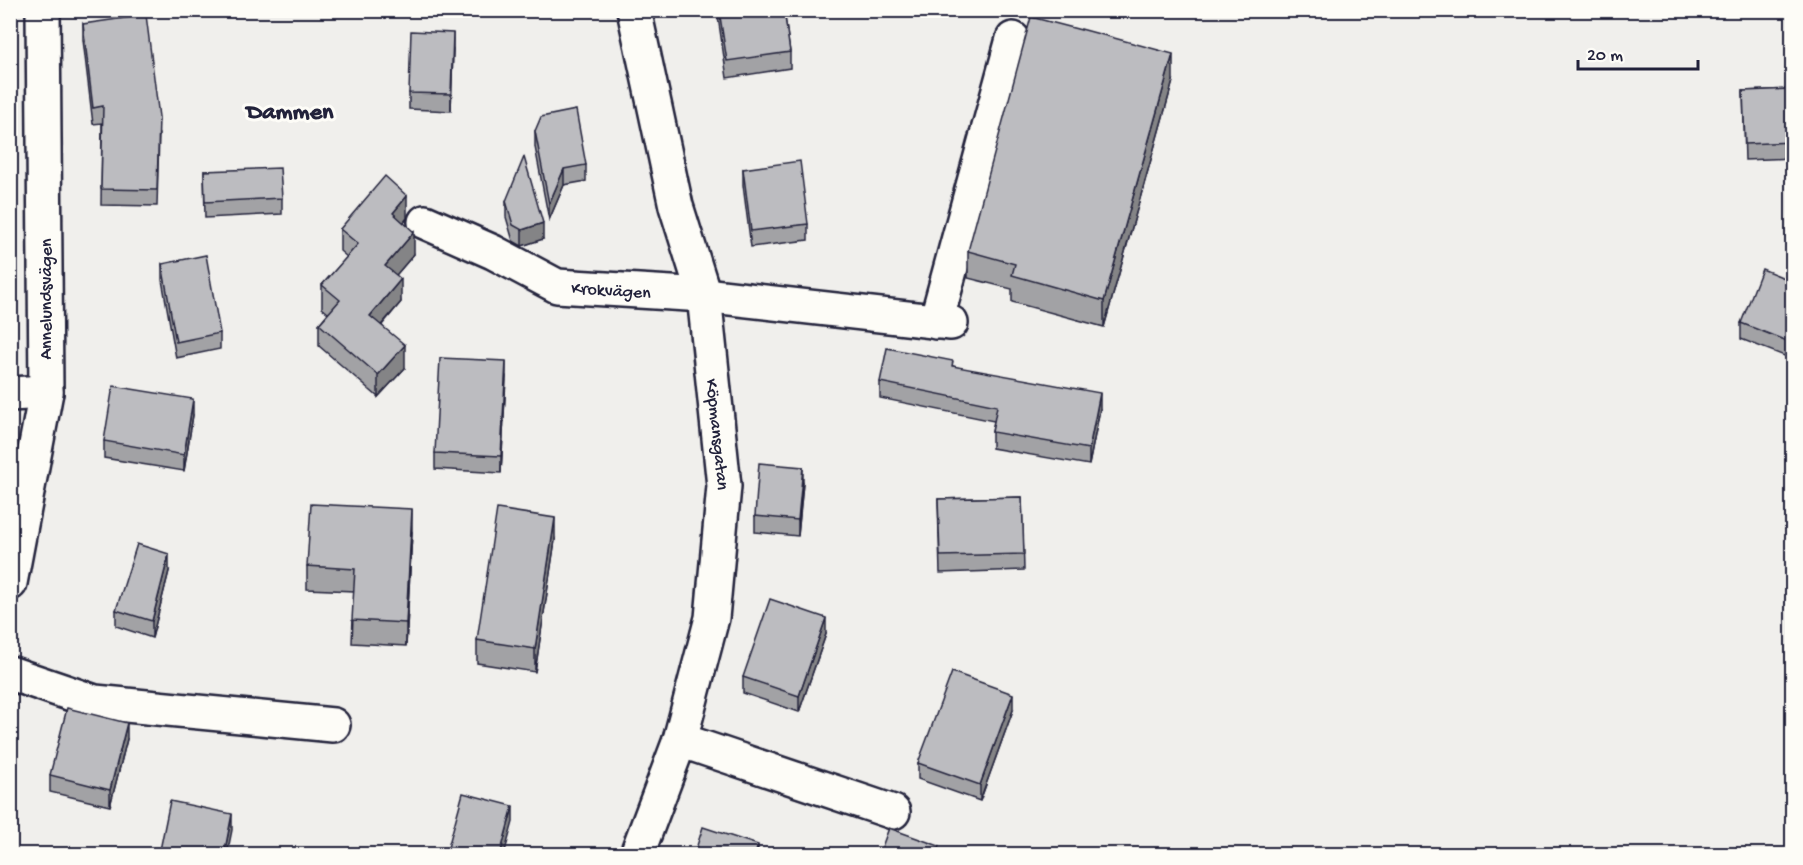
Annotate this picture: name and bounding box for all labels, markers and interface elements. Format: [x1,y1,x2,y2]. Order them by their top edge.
scale bar [1578,33,1698,71]
text: 20 m [1587,46,1623,67]
district label: Dammen [245,99,334,128]
street label: Annelundsvägen [37,238,58,360]
street label: Krokvägen [571,279,652,305]
street label: Köpmansgatan [700,378,732,491]

